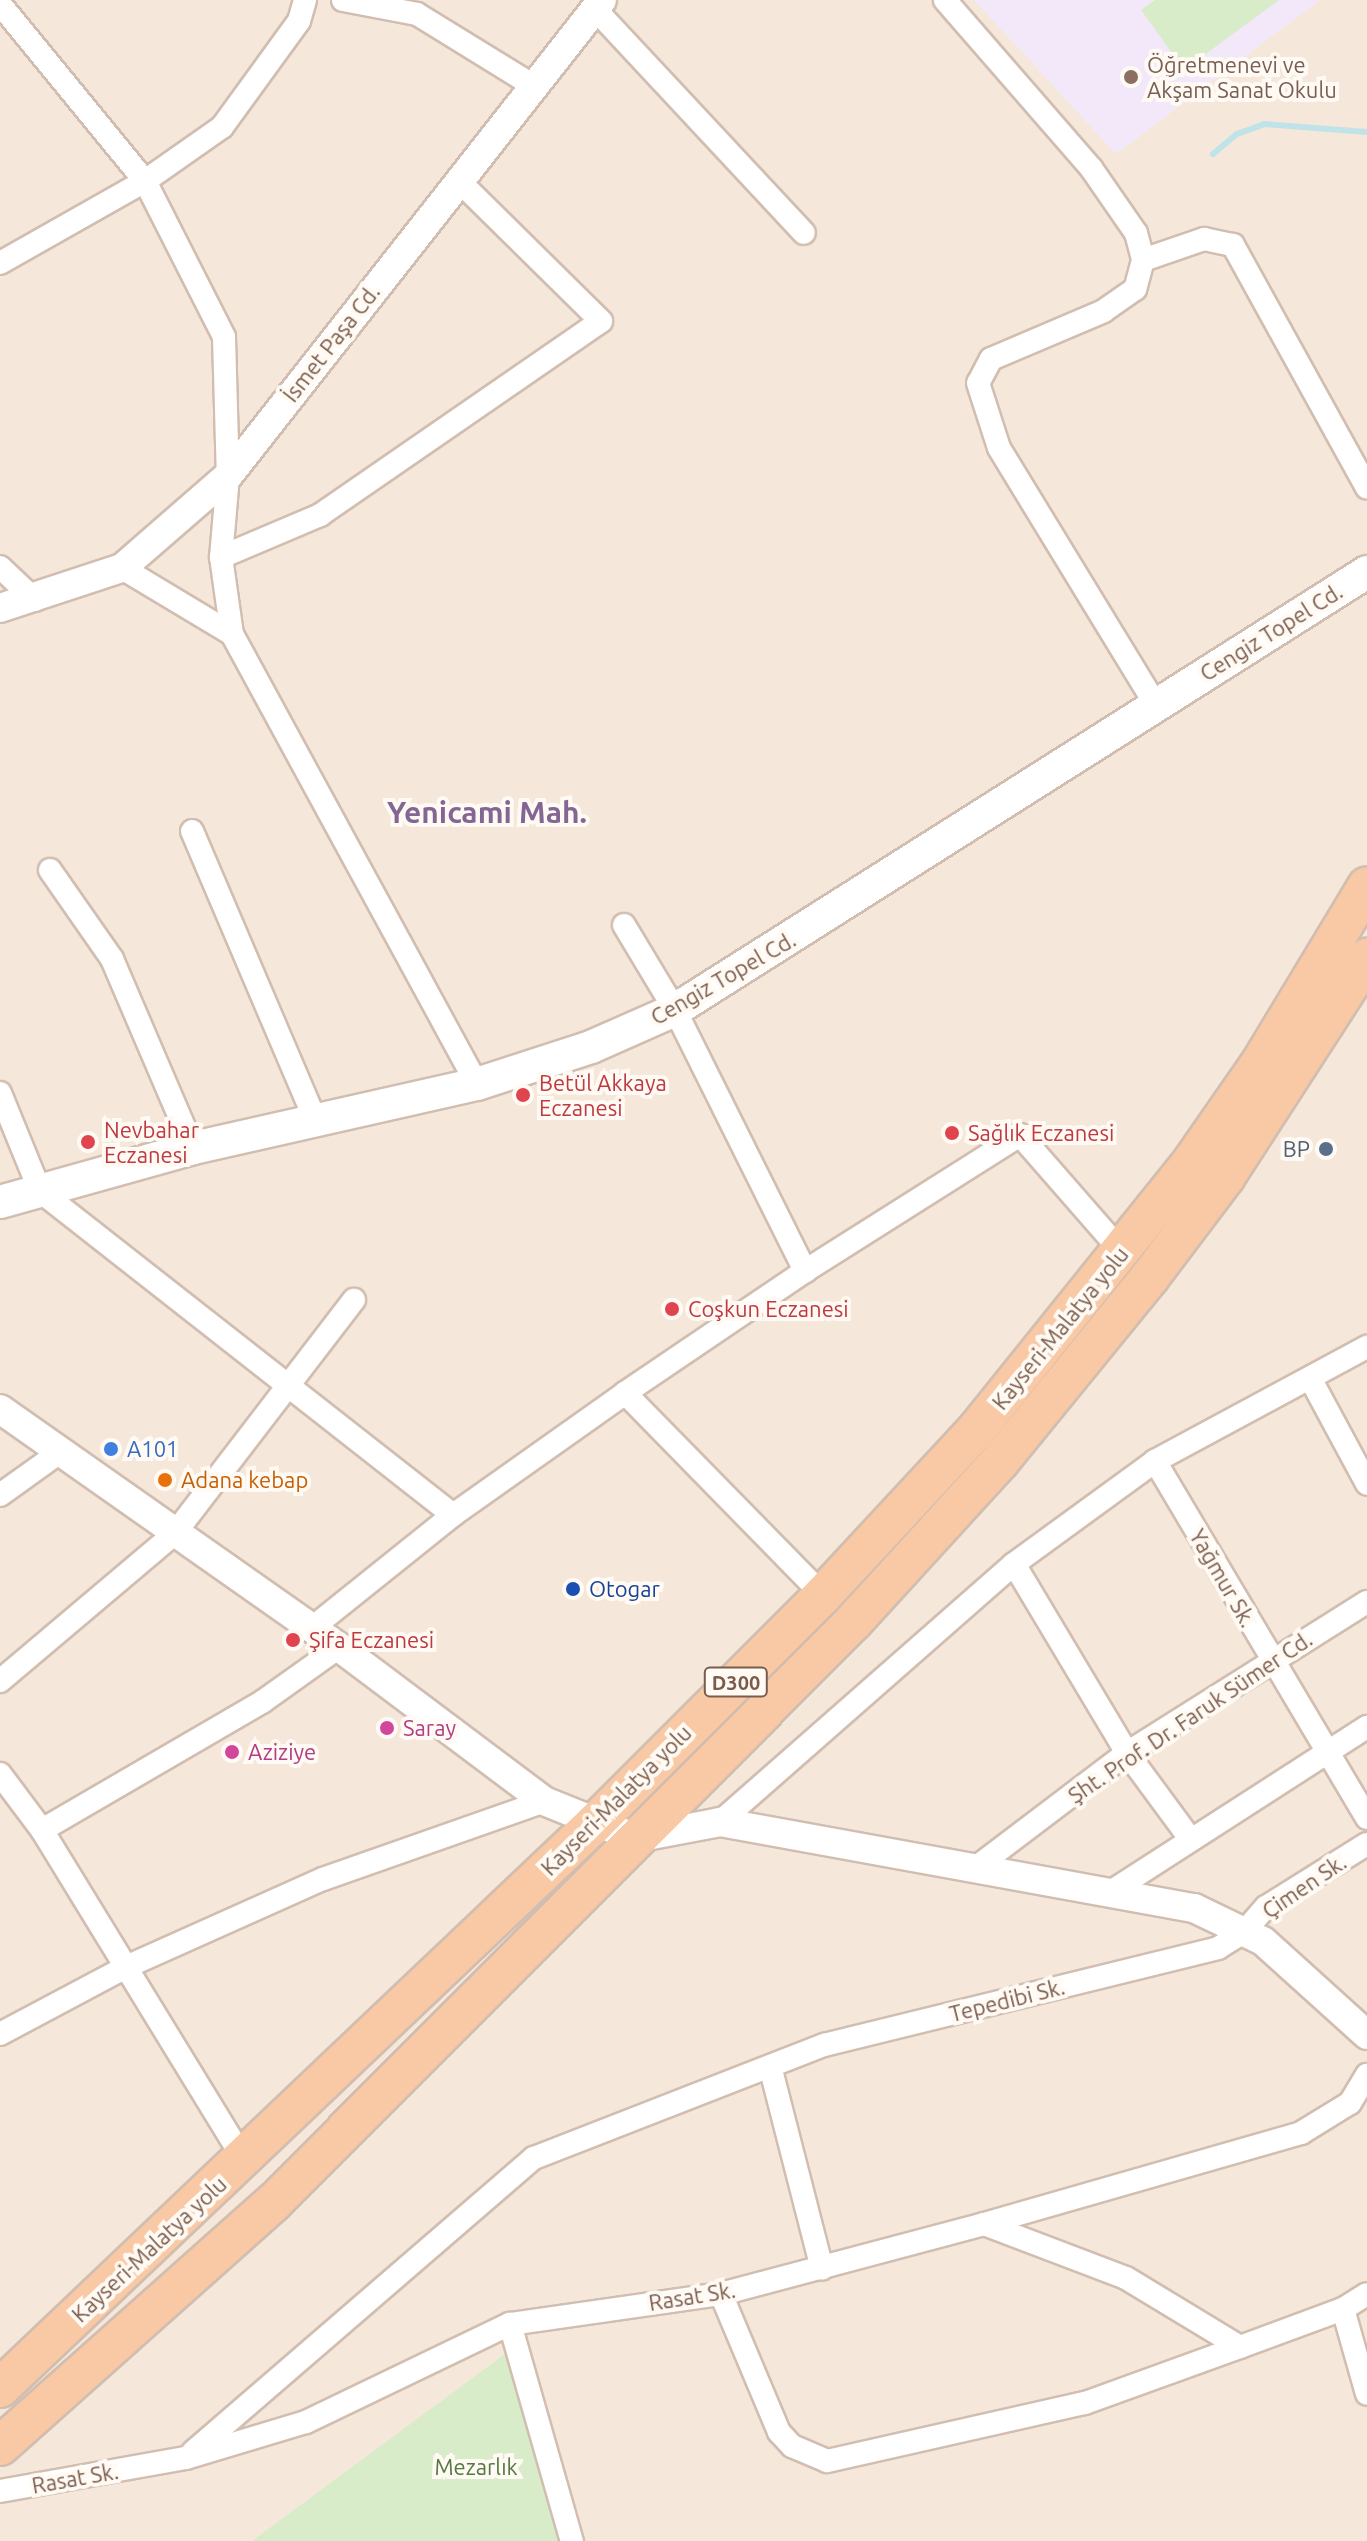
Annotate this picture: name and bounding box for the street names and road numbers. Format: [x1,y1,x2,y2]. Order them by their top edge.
street label: İsmet Paşa Cd. [277,279,385,407]
street label: Cengiz Topel Cd. [1195,578,1347,686]
street label: Cengiz Topel Cd. [646,926,800,1030]
street label: Kayseri-Malatya yolu [986,1241,1134,1415]
street label: Yağmur Sk. [1184,1524,1262,1632]
street label: Şht. Prof. Dr. Faruk Sümer Cd. [1063,1625,1317,1809]
road number: D300 [702,1666,770,1698]
street label: Kayseri-Malatya yolu [535,1719,697,1881]
street label: Çimen Sk. [1257,1848,1351,1924]
street label: Tepedibi Sk. [947,1973,1067,2027]
street label: Kayseri-Malatya yolu [66,2171,232,2327]
street label: Rasat Sk. [647,2276,737,2316]
street label: Rasat Sk. [30,2457,120,2499]

